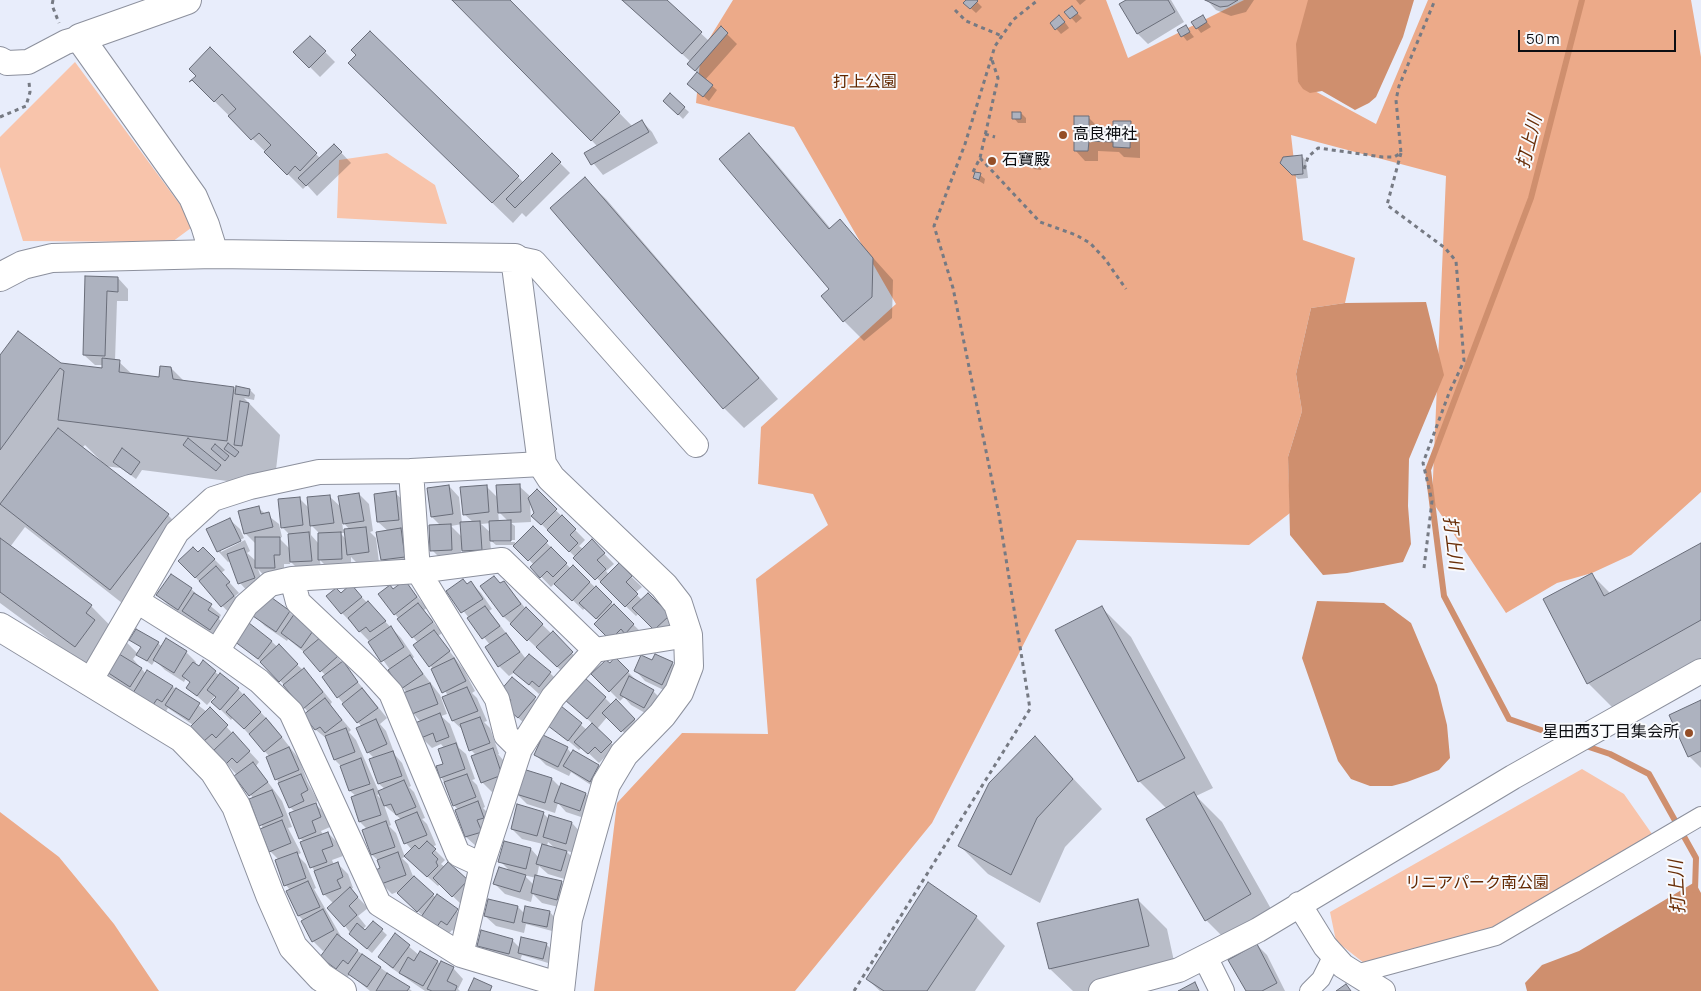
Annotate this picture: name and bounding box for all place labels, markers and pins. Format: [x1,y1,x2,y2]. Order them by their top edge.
place label: 高良神社 [1073,125,1137,145]
marker: 高良神社 [1057,129,1069,141]
place label: 石寶殿 [1002,151,1050,171]
marker: 石寶殿 [986,155,998,167]
place label: 星田西3丁目集会所 [1542,723,1679,743]
marker: 星田西3丁目集会所 [1683,727,1695,739]

